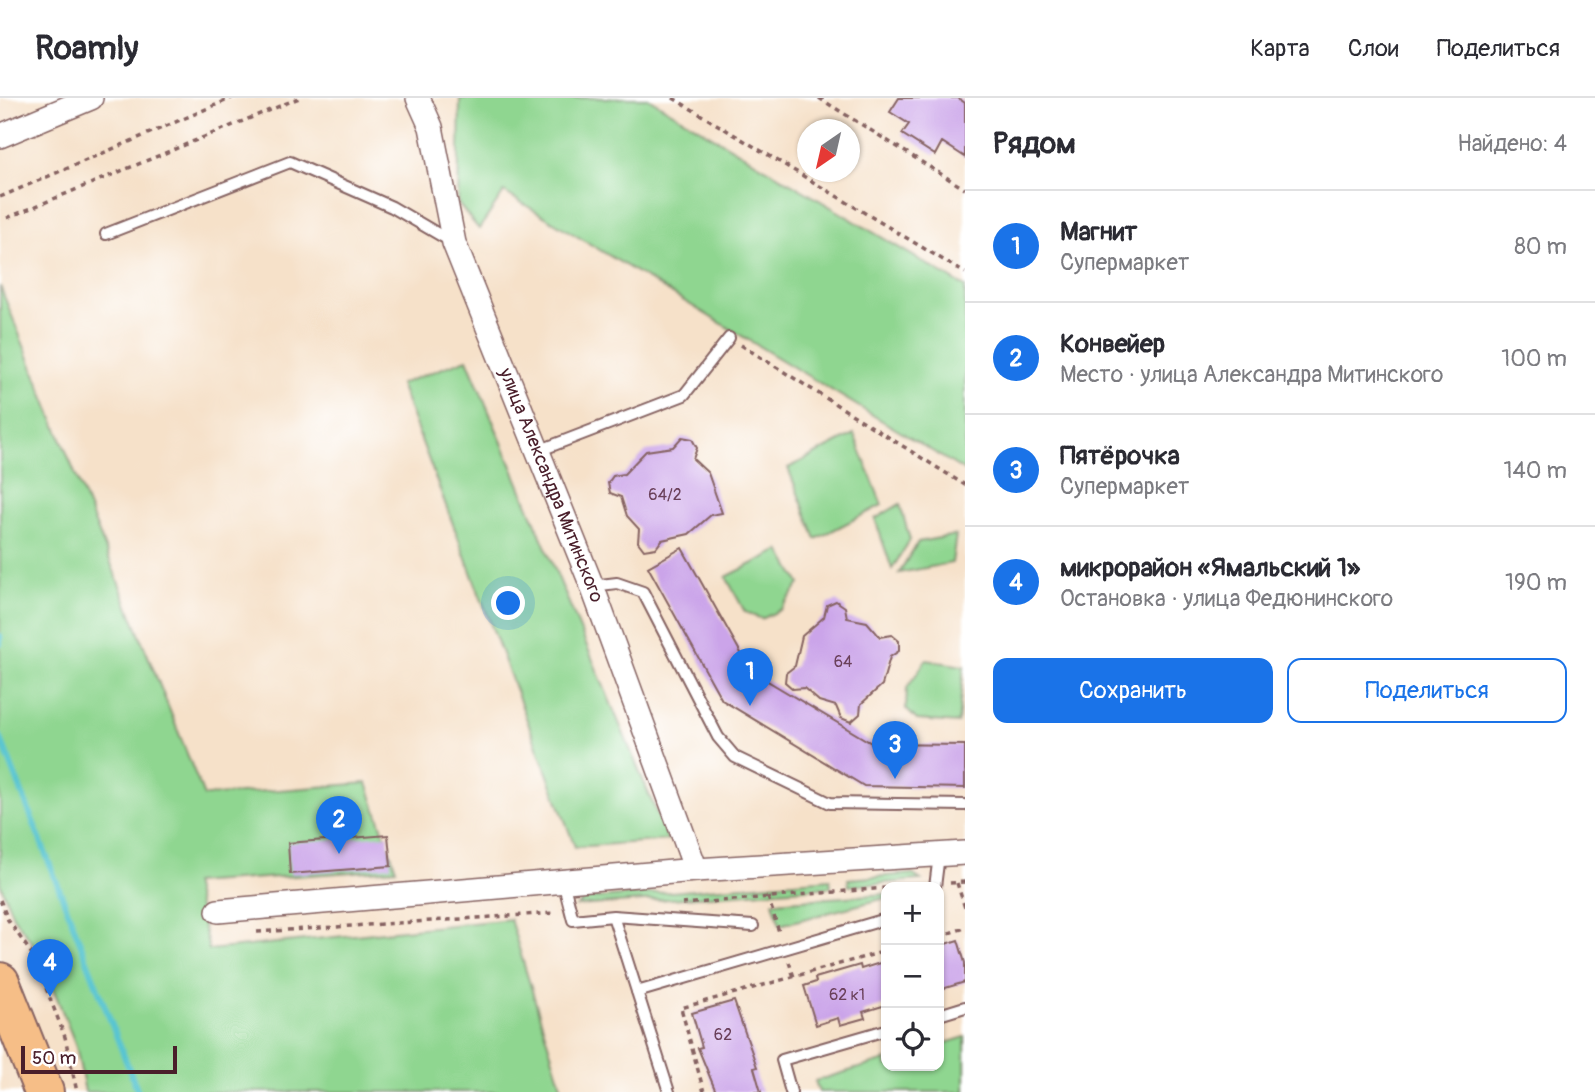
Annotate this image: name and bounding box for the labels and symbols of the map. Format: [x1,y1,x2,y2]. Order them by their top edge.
north arrow [797,119,860,182]
street label: улица Александра Митинского [493,364,609,606]
house number: 64/2 [648,485,682,505]
your location [491,586,525,620]
pin: 1 [727,648,773,706]
house number: 64 [834,652,852,672]
pin: 3 [872,721,918,779]
pin: 2 [316,796,362,854]
pin: 4 [27,939,73,997]
house number: 62 к1 [829,985,865,1005]
house number: 62 [714,1025,732,1045]
scale bar [21,1043,177,1075]

